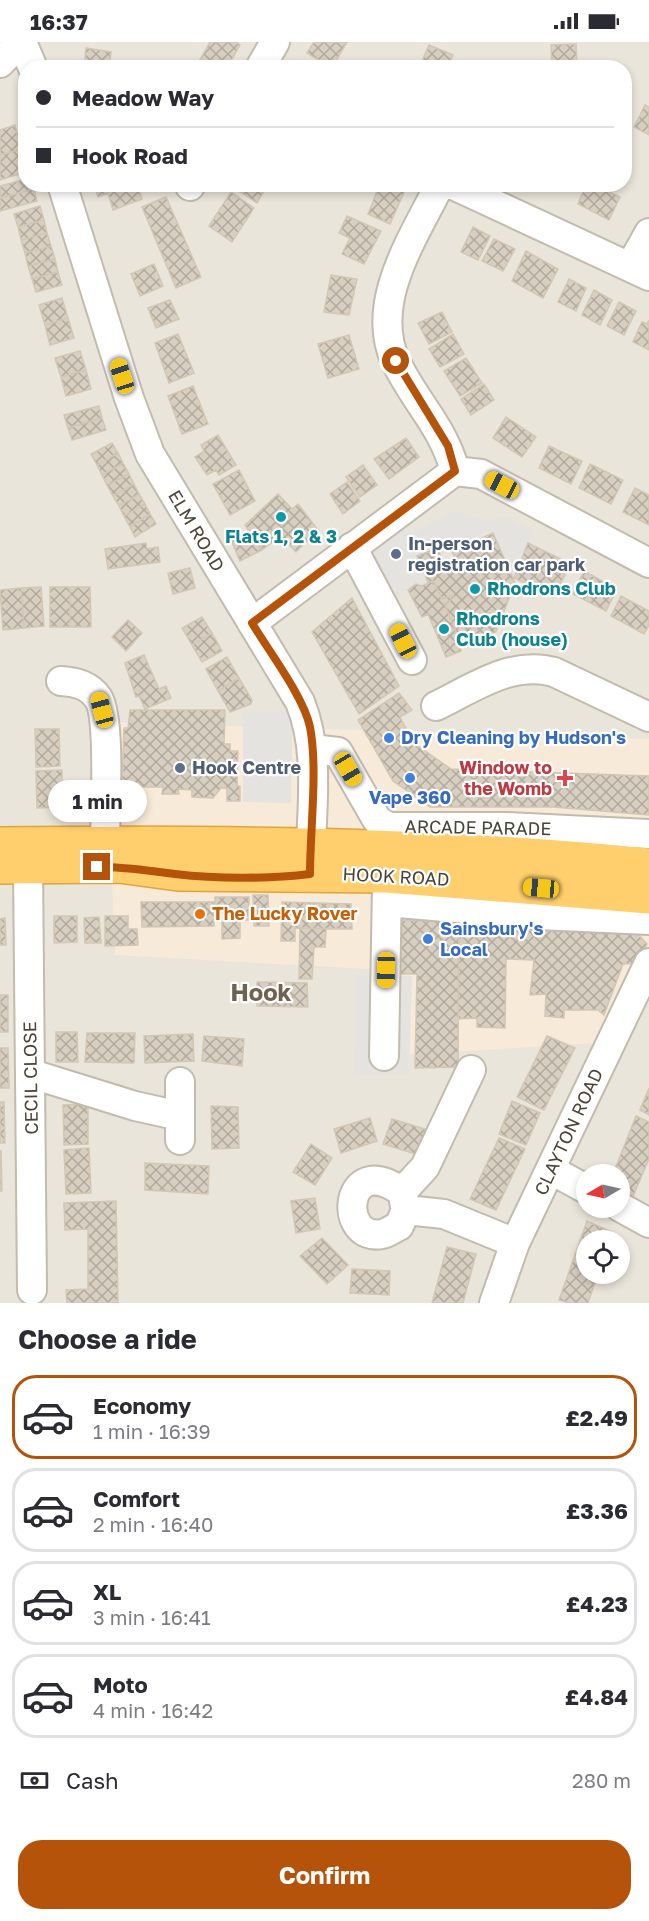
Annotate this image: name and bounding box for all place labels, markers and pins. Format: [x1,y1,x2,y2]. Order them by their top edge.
marker: Flats 1, 2 & 3 [274,510,288,524]
place label: Flats 1, 2 & 3 [225,525,337,547]
place label: In-person registration car park [408,532,586,575]
marker: In-person registration car park [389,547,403,561]
place label: Rhodrons Club [487,577,616,599]
marker: Rhodrons Club [468,582,482,596]
place label: Rhodrons Club (house) [456,607,568,650]
marker: Rhodrons Club (house) [437,622,451,636]
place label: Dry Cleaning by Hudson's [401,726,626,748]
marker: Dry Cleaning by Hudson's [382,731,396,745]
place label: Hook Centre [192,756,301,778]
place label: Window to the Womb [459,756,552,799]
marker: Hook Centre [173,761,187,775]
marker: Window to the Womb [556,769,574,787]
marker: Vape 360 [403,771,417,785]
place label: Vape 360 [369,786,451,808]
place label: The Lucky Rover [212,902,358,924]
marker: The Lucky Rover [193,907,207,921]
place label: Sainsbury's Local [440,917,543,960]
marker: Sainsbury's Local [421,932,435,946]

